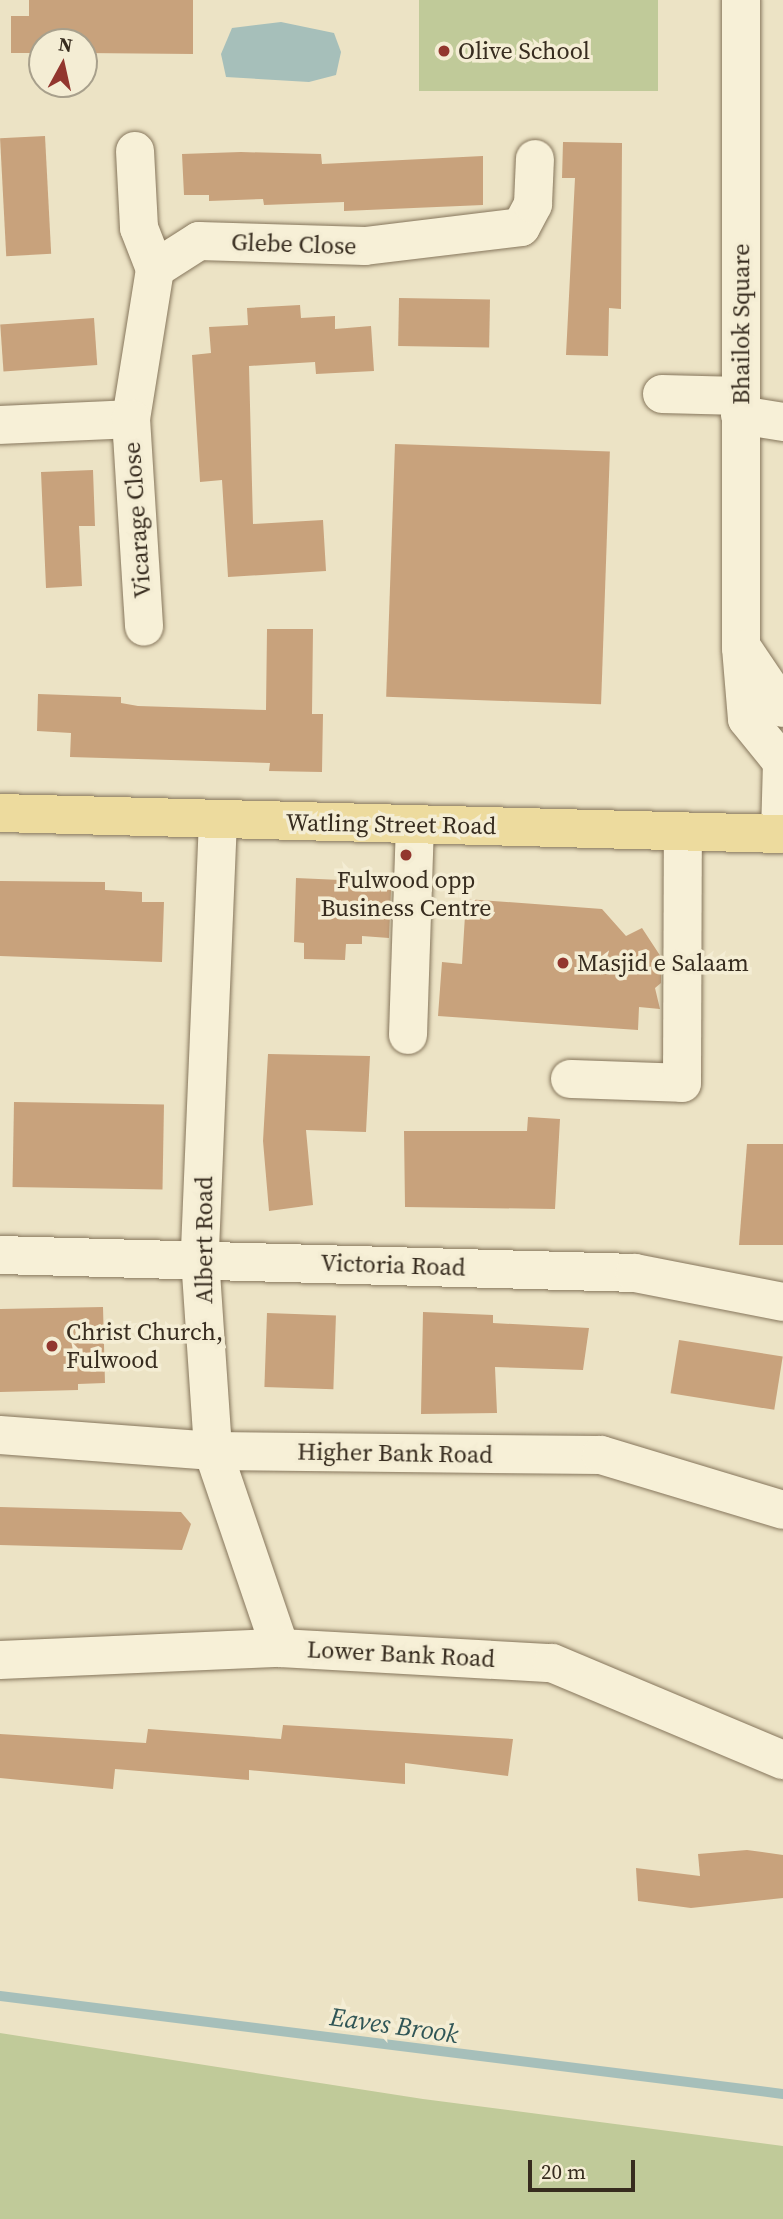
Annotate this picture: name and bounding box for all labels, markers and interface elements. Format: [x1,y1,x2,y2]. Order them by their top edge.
north arrow [28,28,98,98]
text: N [57,30,74,58]
place label: Olive School [458,37,590,65]
marker: Olive School [436,43,452,59]
street label: Glebe Close [231,227,357,261]
street label: Bhailok Square [727,243,755,405]
street label: Vicarage Close [117,441,157,599]
street label: Watling Street Road [286,808,496,840]
marker: Fulwood opp Business Centre [398,847,414,863]
place label: Fulwood opp Business Centre [320,866,492,922]
place label: Masjid e Salaam [577,949,749,977]
marker: Masjid e Salaam [555,955,571,971]
street label: Albert Road [190,1176,218,1304]
street label: Victoria Road [320,1248,466,1282]
place label: Christ Church, Fulwood [66,1318,223,1374]
marker: Christ Church, Fulwood [44,1338,60,1354]
street label: Higher Bank Road [297,1437,493,1469]
street label: Lower Bank Road [306,1635,496,1673]
water label: Eaves Brook [328,2002,460,2050]
scale bar [531,2146,638,2190]
text: 20 m [541,2157,586,2186]

